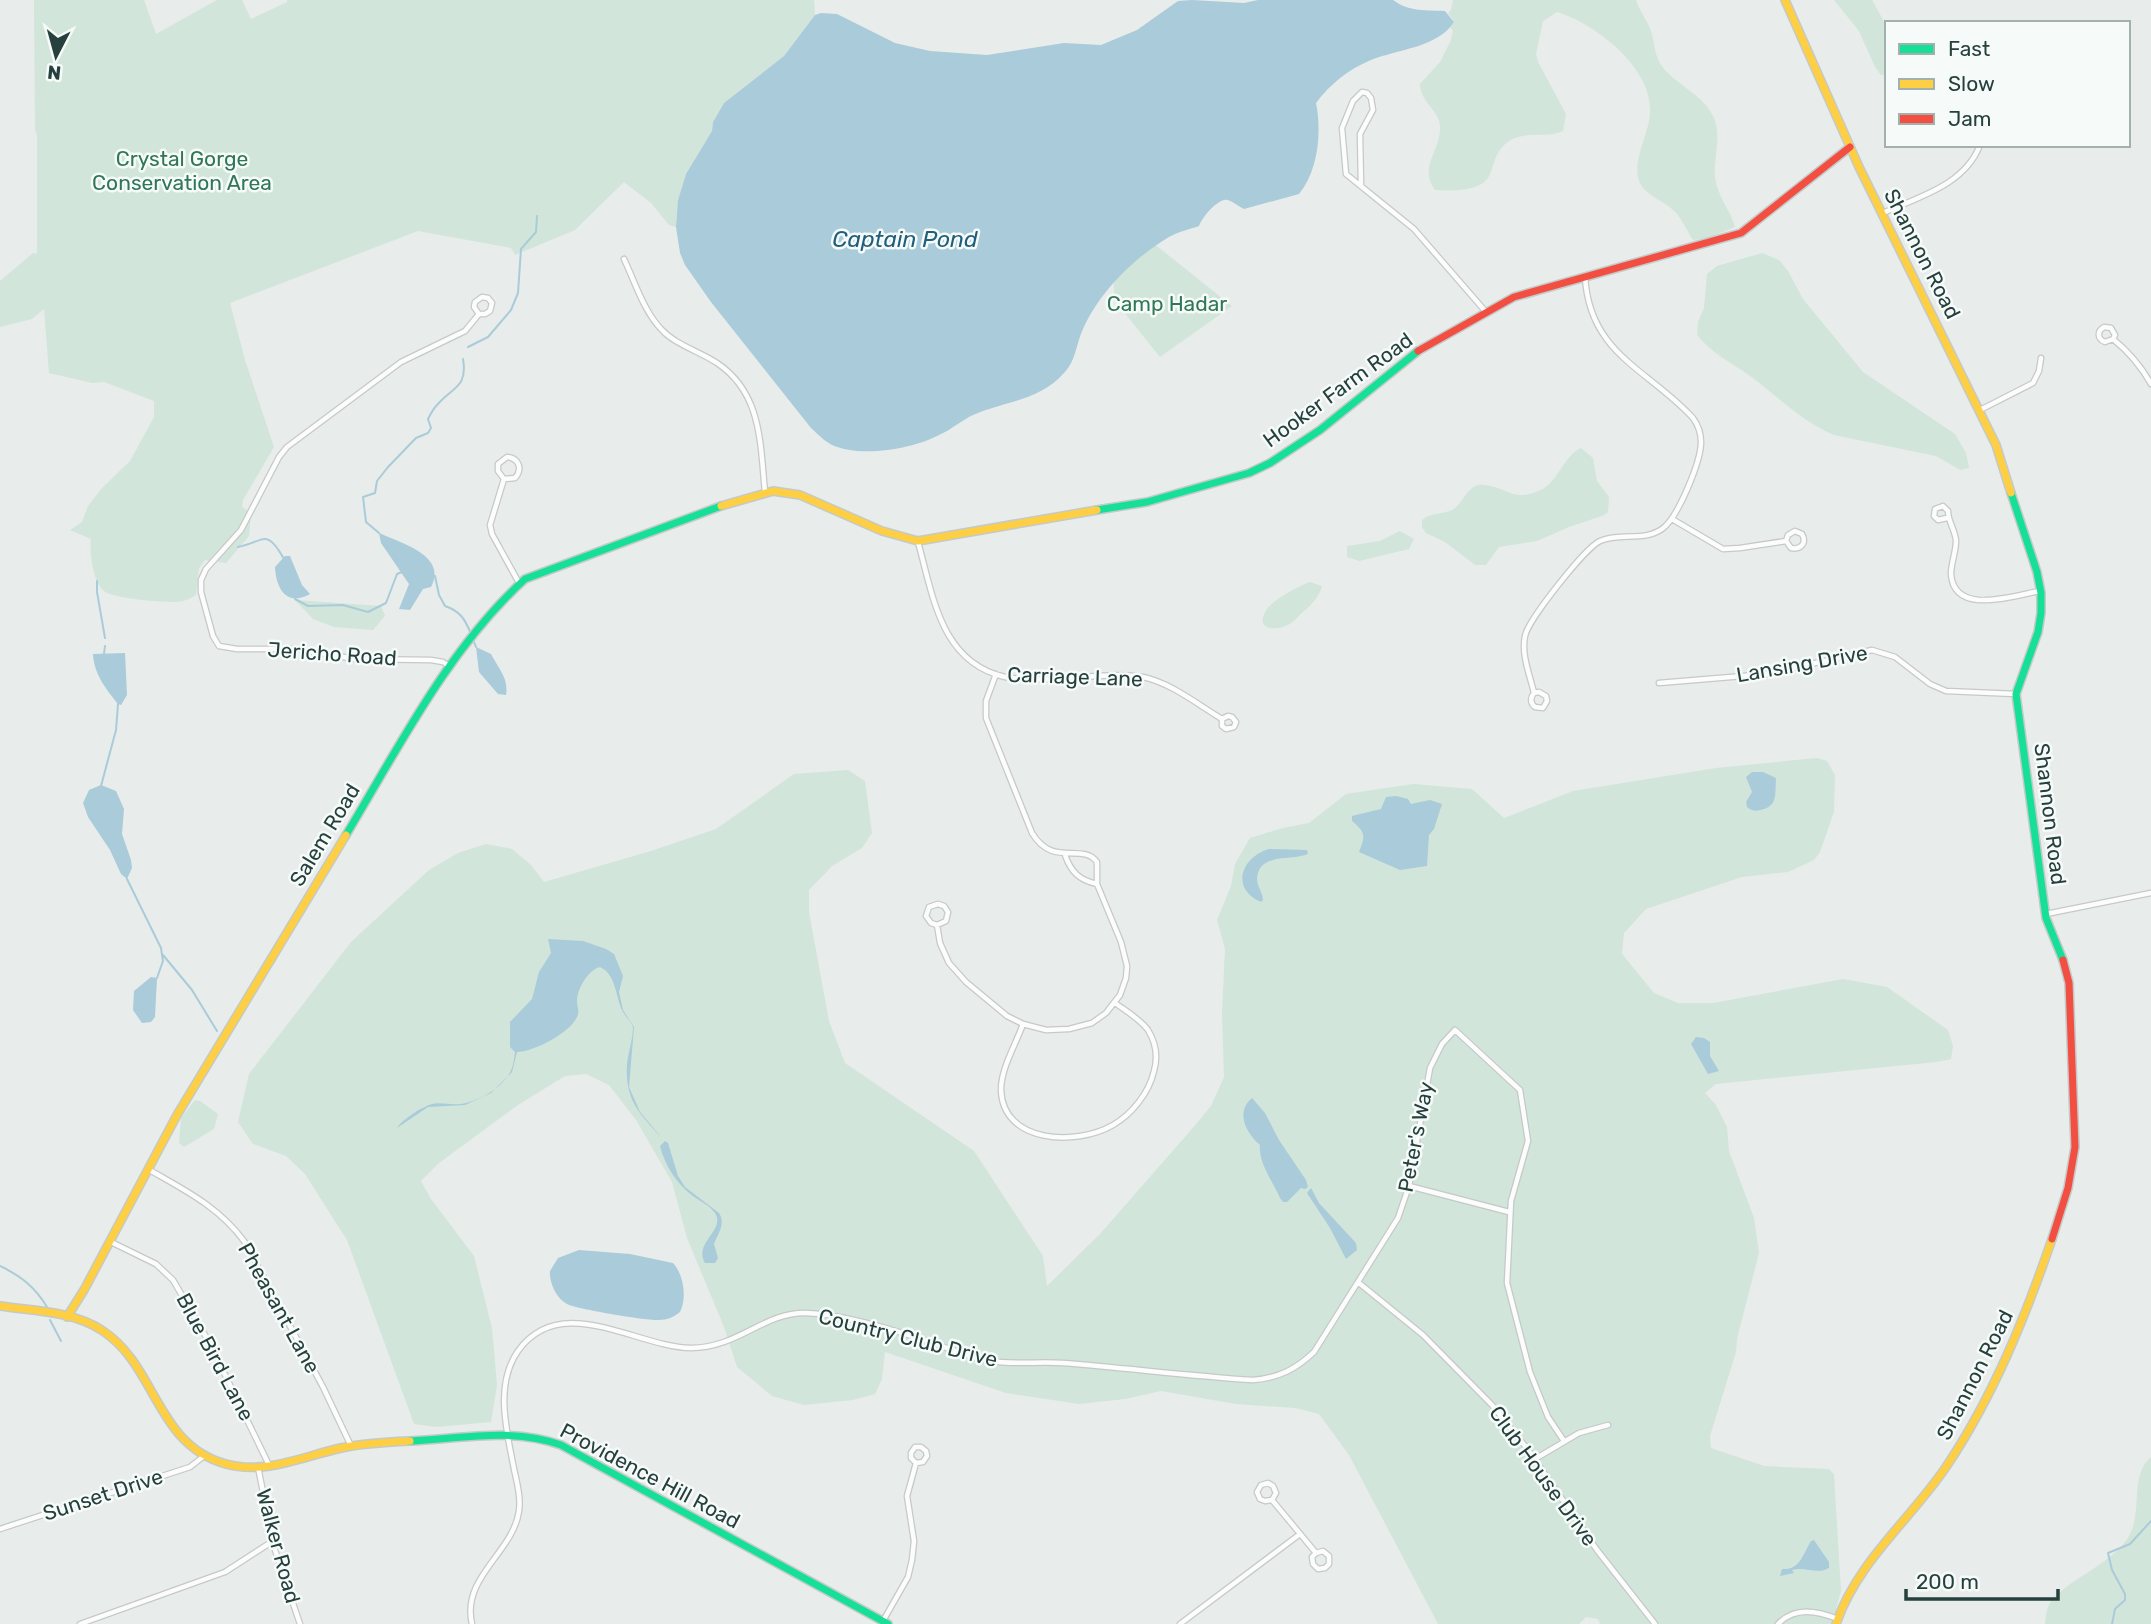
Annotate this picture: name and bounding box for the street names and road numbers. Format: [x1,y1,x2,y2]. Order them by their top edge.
street label: Shannon Road [1879,185,1966,323]
street label: Hooker Farm Road [1258,327,1417,452]
street label: Jericho Road [267,637,397,670]
street label: Lansing Drive [1734,640,1870,687]
street label: Carriage Lane [1007,662,1143,691]
street label: Shannon Road [2029,742,2072,886]
street label: Salem Road [284,779,365,891]
street label: Peter's Way [1393,1079,1439,1194]
street label: Pheasant Lane [233,1238,326,1378]
street label: Blue Bird Lane [171,1289,260,1425]
street label: Country Club Drive [816,1303,1000,1372]
street label: Shannon Road [1931,1306,2018,1444]
street label: Club House Drive [1484,1401,1603,1551]
street label: Providence Hill Road [556,1418,745,1534]
street label: Sunset Drive [40,1463,166,1526]
street label: Walker Road [251,1486,306,1606]

